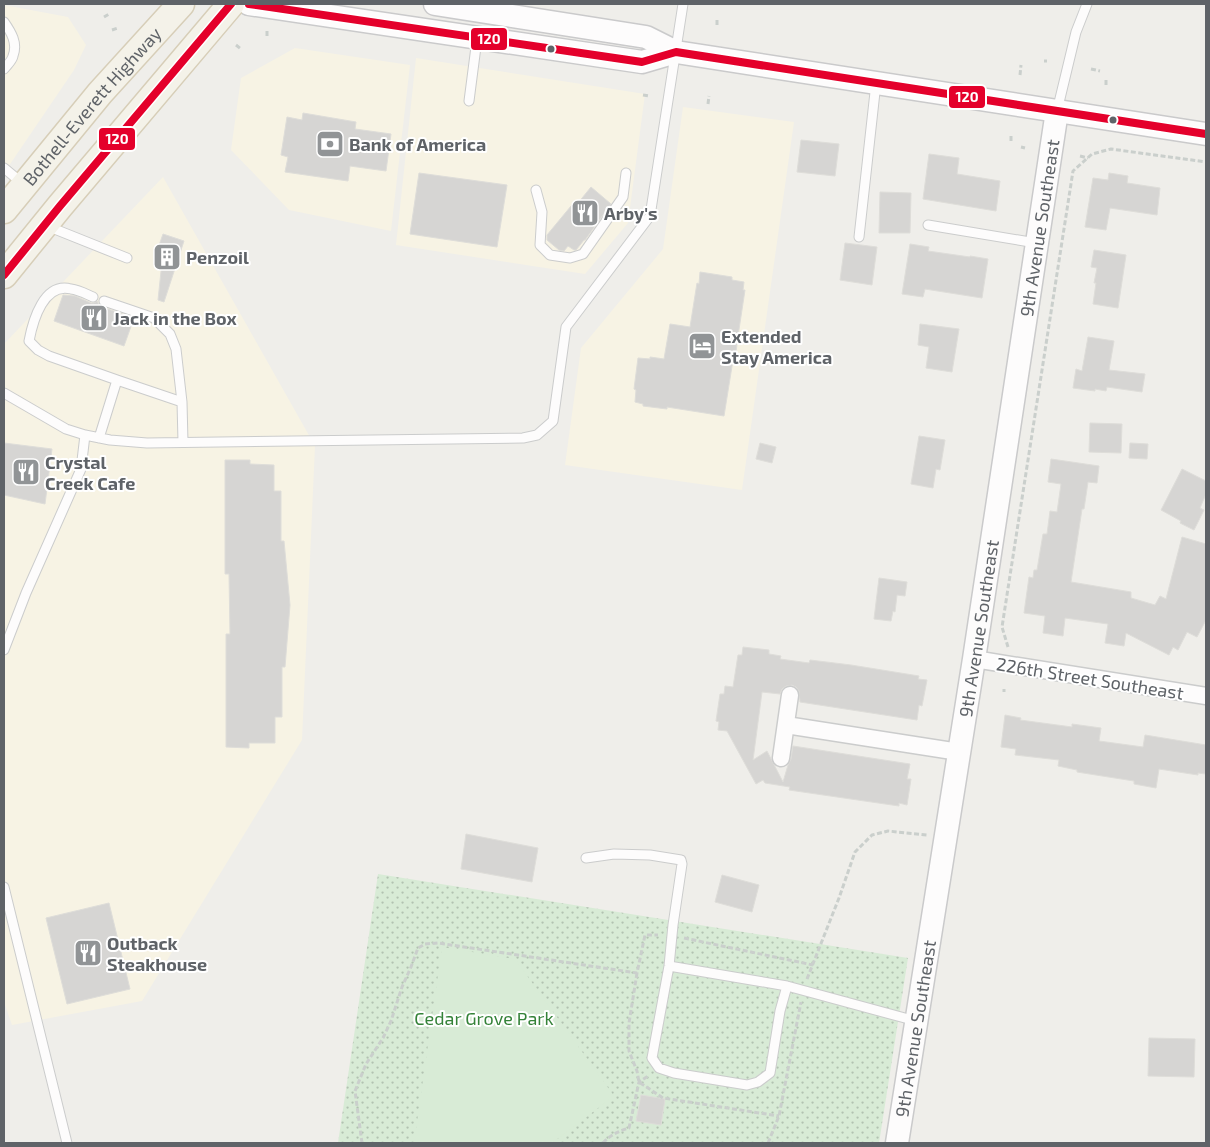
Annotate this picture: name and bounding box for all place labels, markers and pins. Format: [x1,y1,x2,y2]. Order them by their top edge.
unlabelled marker [546,44,556,54]
unlabelled marker [1108,115,1118,125]
bank icon: Bank of America [315,129,345,159]
place label: Bank of America [349,133,486,155]
restaurant icon: Arby's [570,198,600,228]
place label: Arby's [604,202,658,224]
building icon: Penzoil [152,242,182,272]
place label: Penzoil [186,246,249,268]
restaurant icon: Jack in the Box [79,303,109,333]
place label: Jack in the Box [113,307,237,329]
place label: Extended Stay America [721,325,832,368]
hotel icon: Extended Stay America [687,331,717,361]
place label: Crystal Creek Cafe [45,451,135,494]
restaurant icon: Crystal Creek Cafe [11,457,41,487]
place label: Outback Steakhouse [107,932,207,975]
restaurant icon: Outback Steakhouse [73,938,103,968]

